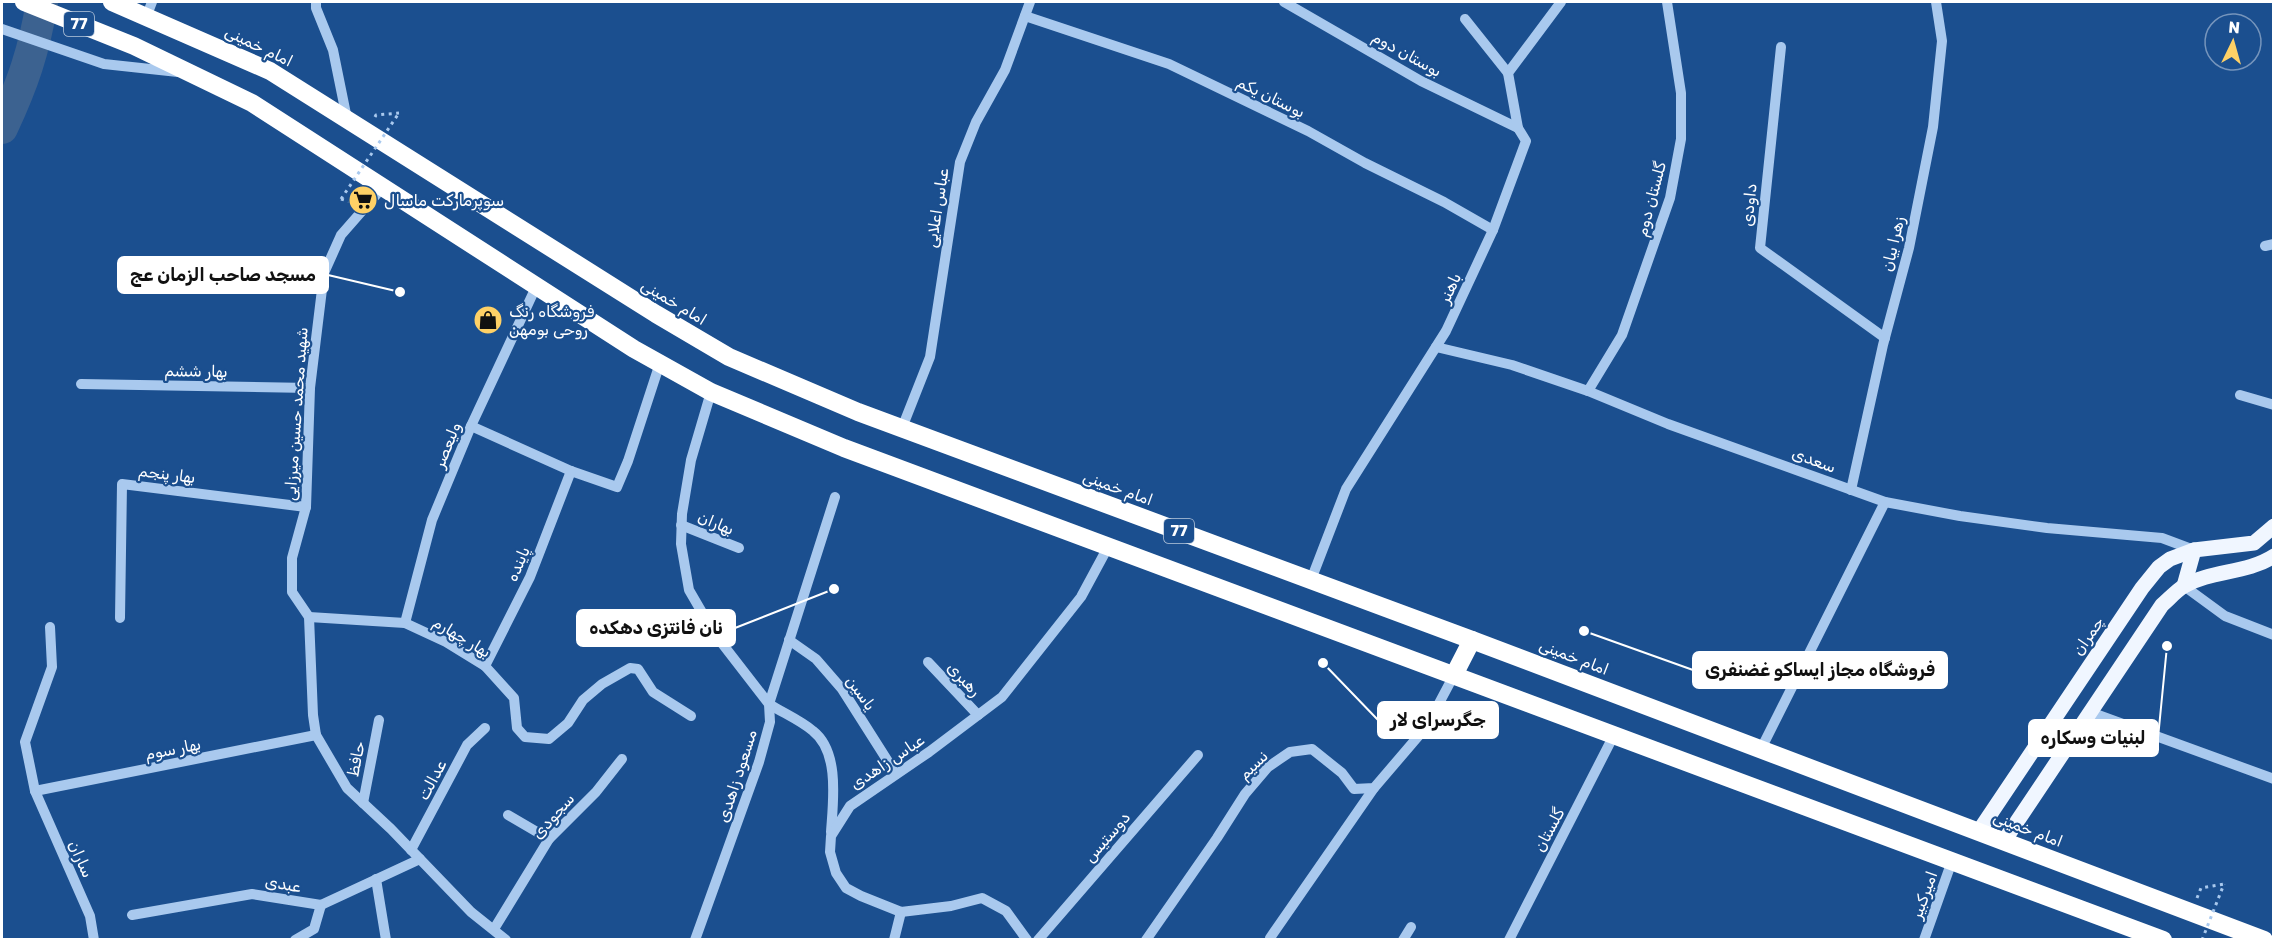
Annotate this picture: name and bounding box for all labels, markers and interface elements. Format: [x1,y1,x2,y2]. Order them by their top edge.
road number: 77 [64,12,94,36]
north arrow [2203,12,2263,72]
text: N [2228,18,2241,38]
street label: امام خمینی [222,21,296,71]
street label: بوستان دوم [1369,27,1445,82]
street label: بوستان یکم [1233,72,1308,123]
street label: گلستان دوم [1632,159,1671,239]
street label: عباس اعلایی [921,166,953,249]
street label: داودی [1737,182,1762,228]
supermarket icon: سوپرمارکت ماسال [347,184,379,216]
place label: سوپرمارکت ماسال [384,191,504,211]
street label: زهرا بیان [1877,215,1910,274]
callout: مسجد صاحب الزمان عج [118,257,328,293]
text: مسجد صاحب الزمان عج [130,264,316,288]
street label: باهنر [1434,270,1466,308]
street label: امام خمینی [637,275,710,330]
place label: فروشگاه رنگ روحی بومهن [509,302,595,340]
shop icon: فروشگاه رنگ روحی بومهن [472,304,504,336]
street label: شهید محمد حسین میرزایی [280,327,313,501]
street label: بهار ششم [164,361,228,382]
street label: ولیعصر [429,419,466,472]
street label: سعدی [1789,443,1839,477]
street label: بهار پنجم [137,461,197,488]
street label: امام خمینی [1080,467,1156,510]
street label: بهاران [695,507,737,540]
road number: 77 [1164,519,1194,543]
street label: پاینده [502,544,535,585]
callout: نان فانتزی دهکده [577,610,735,646]
street label: بهار چهارم [429,612,494,662]
street label: چمران [2068,613,2109,660]
text: نان فانتزی دهکده [589,617,723,639]
street label: امام خمینی [1536,635,1611,680]
callout: فروشگاه مجاز ایساکو غضنفری [1693,652,1947,688]
street label: رهبری [942,658,985,701]
text: فروشگاه مجاز ایساکو غضنفری [1705,659,1935,681]
street label: یاسین [842,672,880,714]
callout: جگرسرای لار [1378,702,1498,738]
text: جگرسرای لار [1389,709,1486,731]
callout: لبنیات وسکاره [2029,720,2158,756]
street label: مسعود زاهدی [713,727,762,825]
text: لبنیات وسکاره [2040,727,2146,749]
street label: عباس زاهدی [846,730,928,795]
street label: بهار سوم [143,734,203,765]
street label: حافظ [343,740,369,778]
street label: نسیم [1234,746,1272,784]
street label: عدالت [414,756,451,803]
street label: سجودی [528,789,579,843]
street label: گلستان [1530,804,1569,855]
street label: امام خمینی [1990,807,2065,852]
street label: دوستیس [1080,808,1135,867]
street label: ساران [64,837,98,881]
street label: امیرکبیر [1906,869,1942,923]
street label: عبدی [264,872,303,896]

